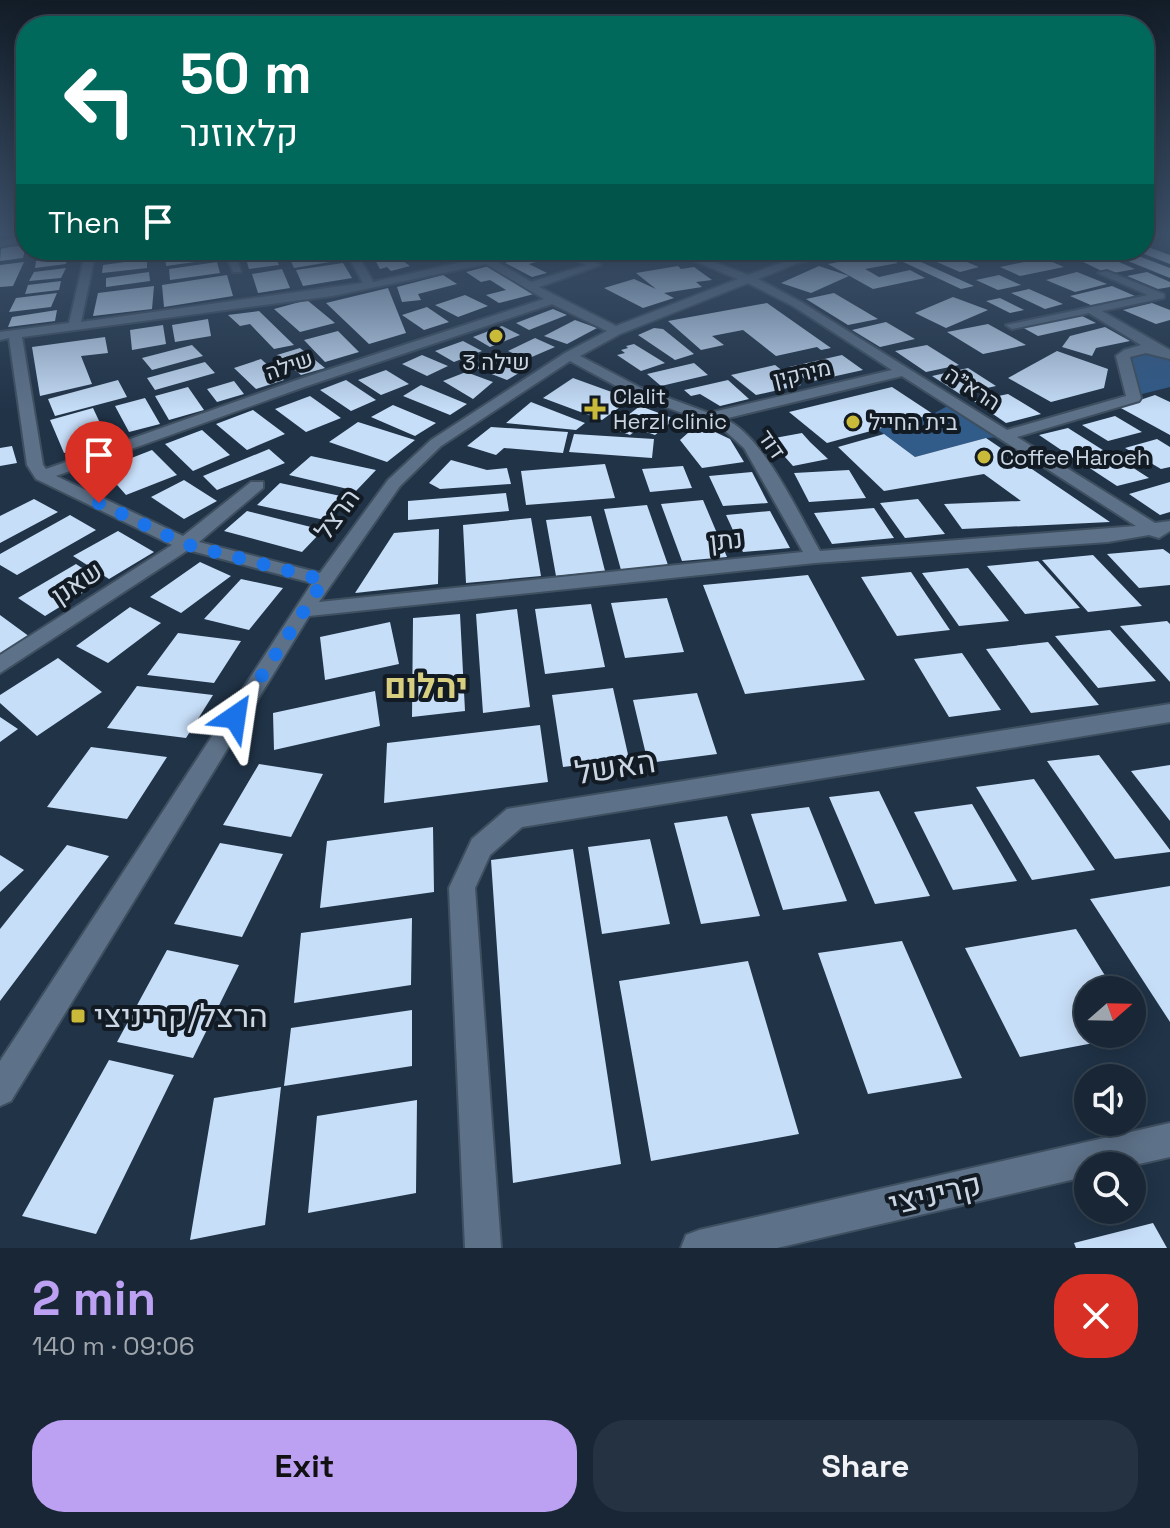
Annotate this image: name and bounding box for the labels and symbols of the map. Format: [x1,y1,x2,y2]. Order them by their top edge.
marker: שילה 3 [487,327,505,345]
street label: שילה [262,344,316,386]
place label: שילה 3 [462,348,530,376]
street label: מירקין [771,353,833,393]
street label: הרא"ה [940,360,1006,416]
place label: Clalit Herzl clinic [613,382,727,435]
marker: Clalit Herzl clinic [584,398,606,420]
place label: בית החייל [869,408,958,436]
marker: בית החייל [844,413,862,431]
pin [65,421,133,503]
street label: דוד [752,424,792,464]
place label: Coffee Haroeh [1000,443,1150,471]
marker: Coffee Haroeh [975,448,993,466]
street label: הרצל [307,482,367,546]
street label: נתן [708,521,744,559]
street label: שאנן [45,554,109,612]
district label: יהלום [384,665,468,708]
position arrow [193,675,277,759]
street label: האשל [572,741,658,793]
north arrow [1074,976,1146,1048]
place label: הרצל/קריניצי [94,996,268,1036]
marker: הרצל/קריניצי [69,1007,87,1025]
street label: קריניצי [885,1164,985,1224]

